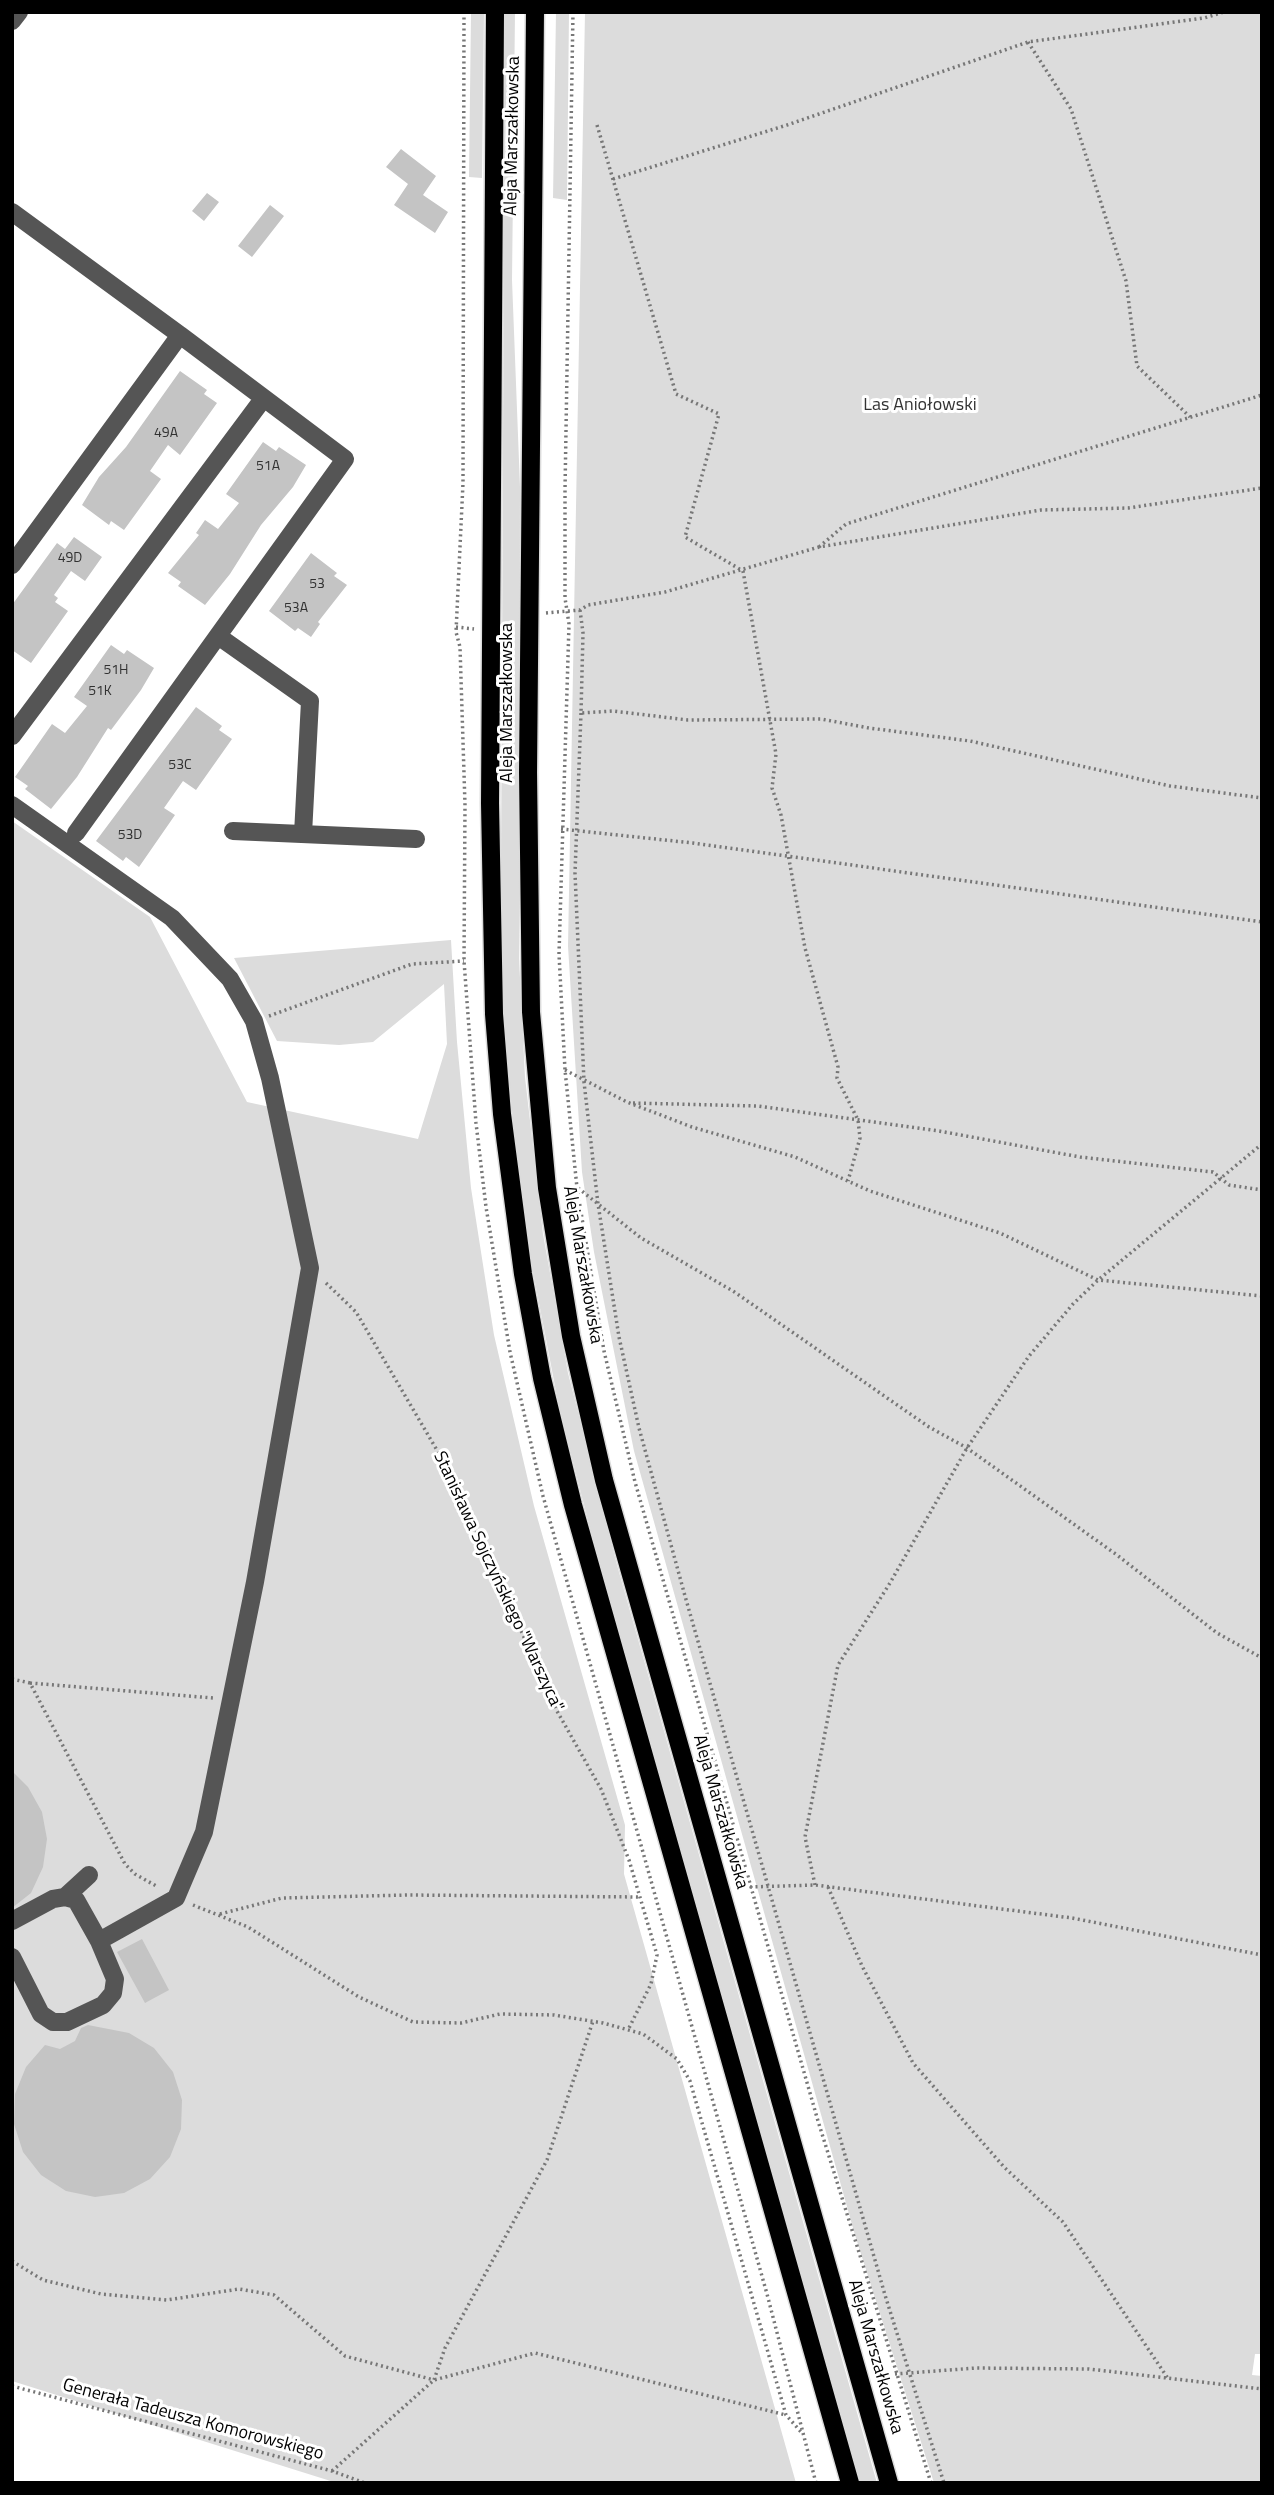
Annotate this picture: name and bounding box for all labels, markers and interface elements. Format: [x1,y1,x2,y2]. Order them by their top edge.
street label: Aleja Marszałkowska [501,56,525,216]
park label: Las Aniołowski [863,395,977,417]
house number: 49A [154,426,178,442]
house number: 51A [256,459,280,475]
house number: 49D [58,551,82,567]
house number: 53 [309,577,325,593]
house number: 53A [284,601,308,617]
street label: Aleja Marszałkowska [497,623,519,783]
house number: 51H [103,663,129,679]
house number: 51K [88,684,112,700]
house number: 53C [168,758,192,774]
house number: 53D [118,828,142,844]
street label: Aleja Marszałkowska [557,1184,607,1346]
street label: Stanisława Sojczyńskiego "Warszyca" [428,1448,568,1716]
street label: Aleja Marszałkowska [688,1732,752,1892]
street label: Aleja Marszałkowska [843,2277,907,2437]
street label: Generała Tadeusza Komorowskiego [60,2375,326,2465]

